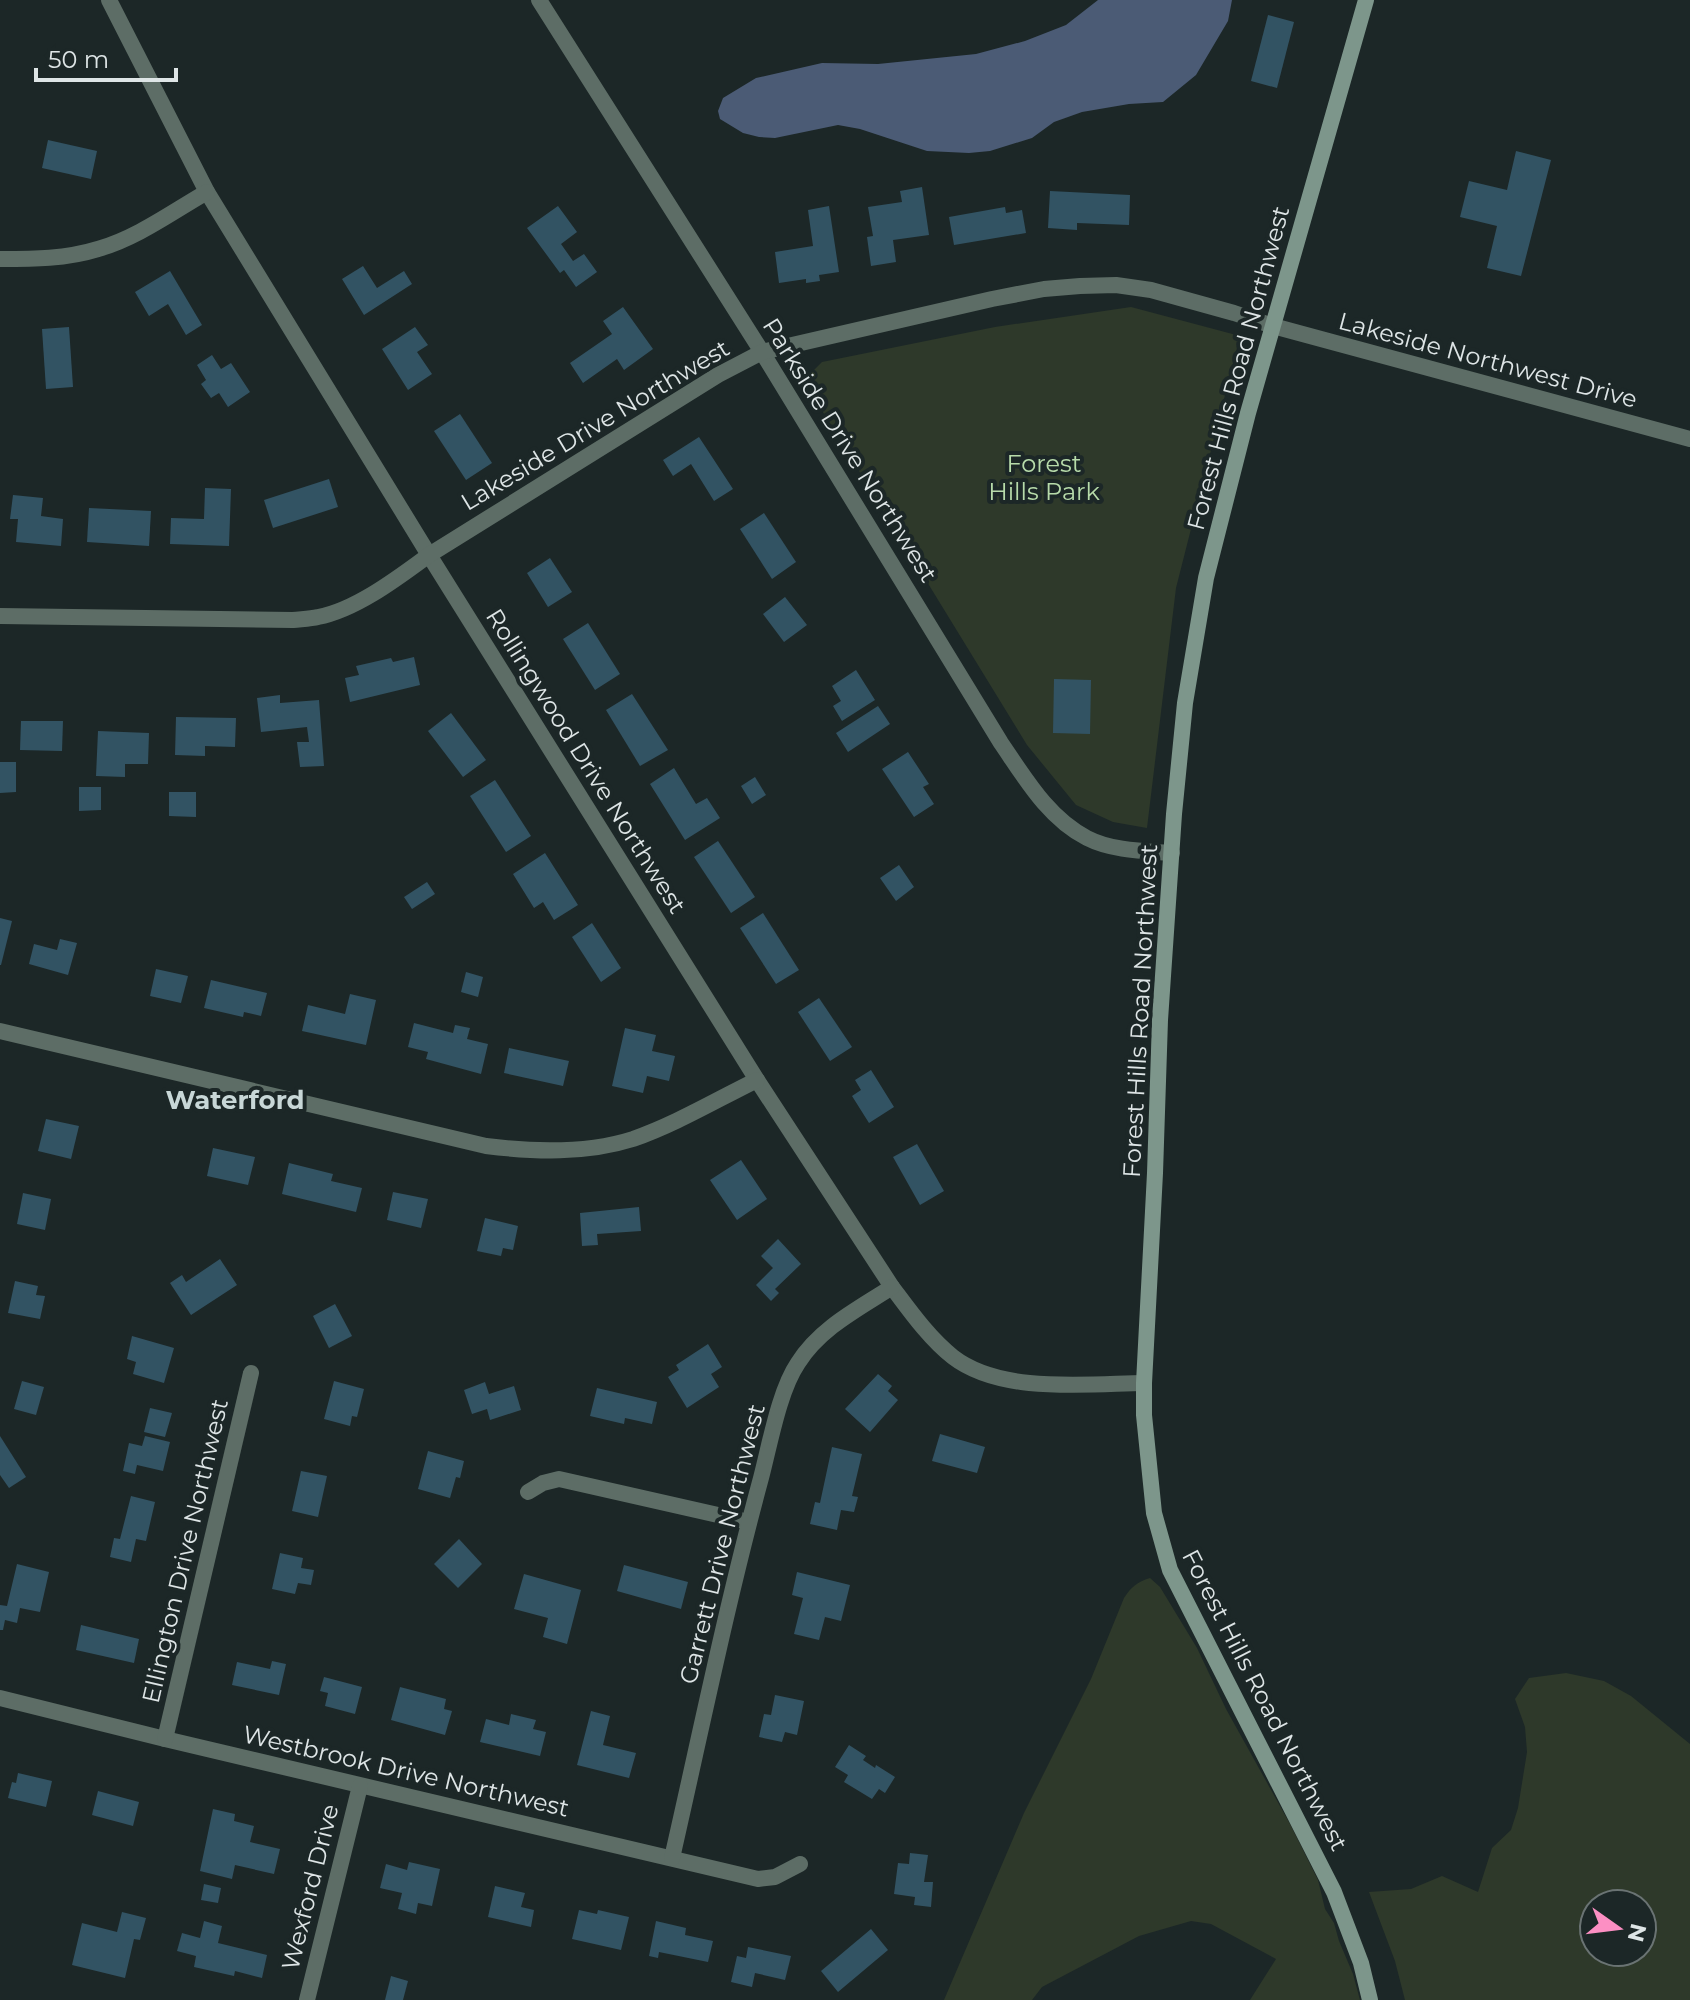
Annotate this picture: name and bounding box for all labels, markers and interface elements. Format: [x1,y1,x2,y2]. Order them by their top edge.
scale bar [36,32,176,82]
text: 50 m [48,45,109,74]
street label: Forest Hills Road Northwest [1181,203,1295,533]
street label: Lakeside Northwest Drive [1336,306,1640,414]
street label: Parkside Drive Northwest [757,313,943,588]
street label: Lakeside Drive Northwest [456,333,735,517]
park label: Forest Hills Park [988,449,1100,506]
street label: Rollingwood Drive Northwest [480,603,692,919]
street label: Forest Hills Road Northwest [1117,843,1163,1179]
district label: Waterford [165,1084,305,1116]
street label: Ellington Drive Northwest [136,1396,234,1706]
street label: Garrett Drive Northwest [673,1401,771,1687]
street label: Forest Hills Road Northwest [1176,1545,1354,1856]
street label: Westbrook Drive Northwest [240,1719,572,1823]
street label: Wexford Drive [275,1801,345,1973]
north arrow [1578,1888,1658,1968]
text: N [1622,1921,1652,1945]

